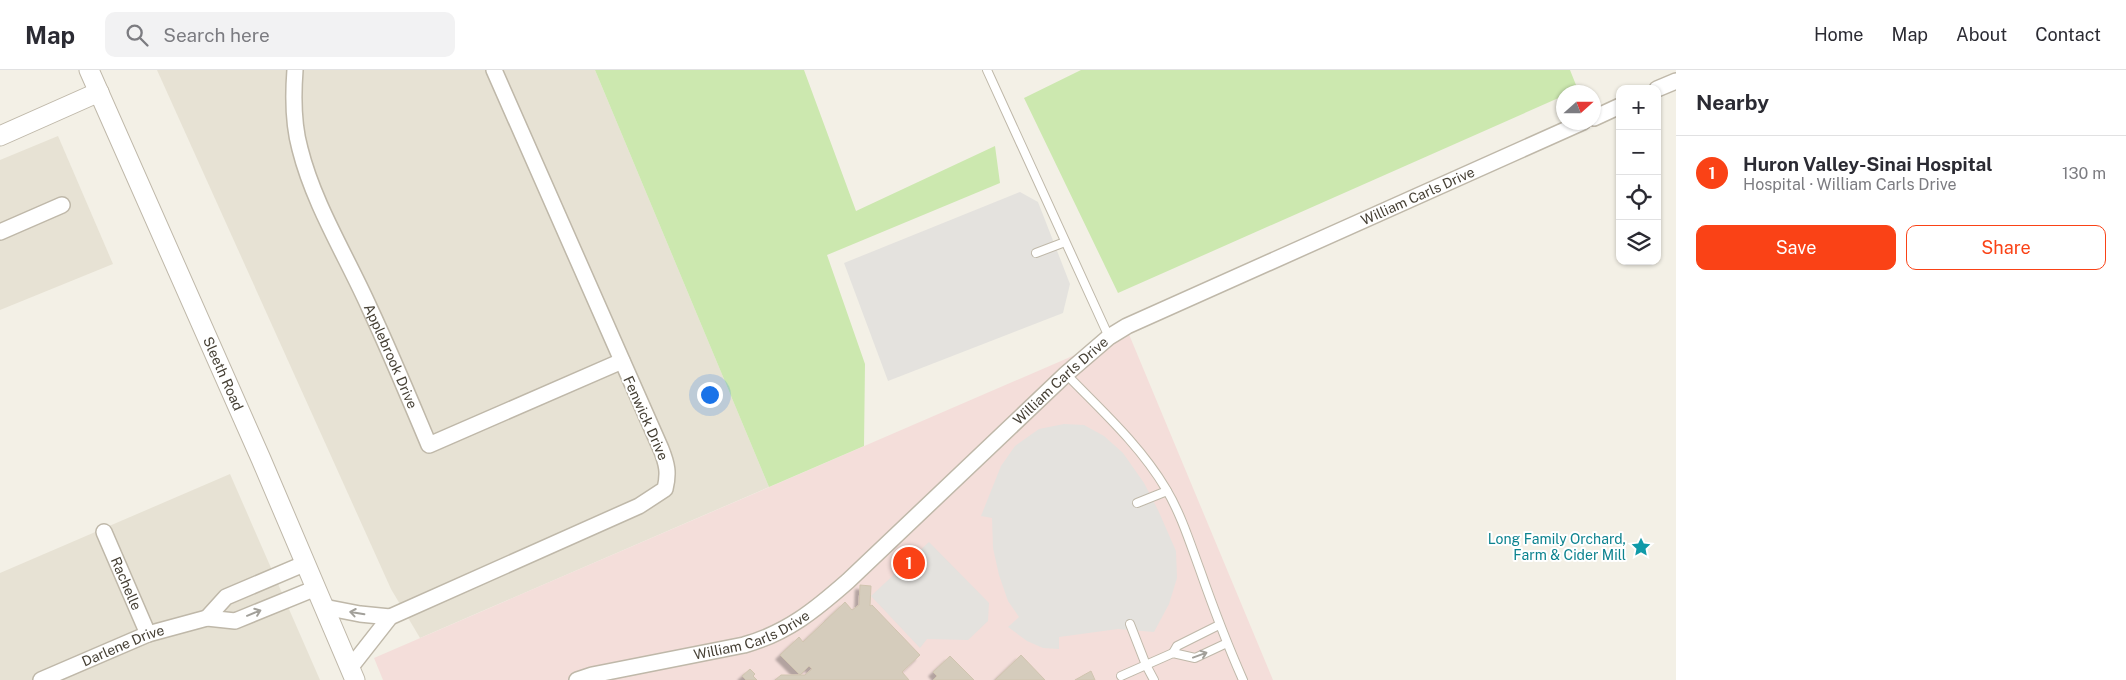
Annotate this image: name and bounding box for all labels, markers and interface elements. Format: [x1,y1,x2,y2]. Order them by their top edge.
search box [105,12,455,57]
text: Map [25,21,75,49]
icon: search [123,21,151,49]
text: Search here [163,24,270,46]
text: Home [1814,24,1864,45]
text: Map [1892,24,1928,45]
text: About [1956,24,2007,45]
text: Contact [2035,24,2101,45]
north arrow [1556,85,1601,130]
map controls [1616,85,1661,265]
button: + [1616,85,1661,130]
text: Nearby [1696,90,1769,115]
button: − [1616,130,1661,175]
text: Huron Valley-Sinai Hospital [1743,153,1993,175]
street label: William Carls Drive [1358,164,1477,228]
text: 1 [1709,164,1715,183]
text: 130 m [2062,164,2106,183]
button: locate [1616,175,1661,220]
text: Hospital · William Carls Drive [1743,175,1957,194]
button: layers [1616,220,1661,265]
button: Save [1696,225,1896,270]
button: Share [1906,225,2106,270]
street label: Applebrook Drive [361,301,421,411]
street label: Sleeth Road [200,334,247,413]
street label: William Carls Drive [1010,334,1111,428]
street label: Fenwick Drive [620,373,672,463]
your location [697,382,723,408]
place label: Long Family Orchard, Farm & Cider Mill [1488,531,1626,563]
place icon: Long Family Orchard, Farm & Cider Mill [1630,536,1652,558]
pin: 1 [893,544,925,582]
street label: Rachelle [108,554,145,613]
one-way arrow [247,607,262,616]
street label: William Carls Drive [692,607,813,663]
one-way arrow [349,608,365,618]
street label: Darlene Drive [79,622,166,670]
one-way arrow [1192,650,1207,659]

